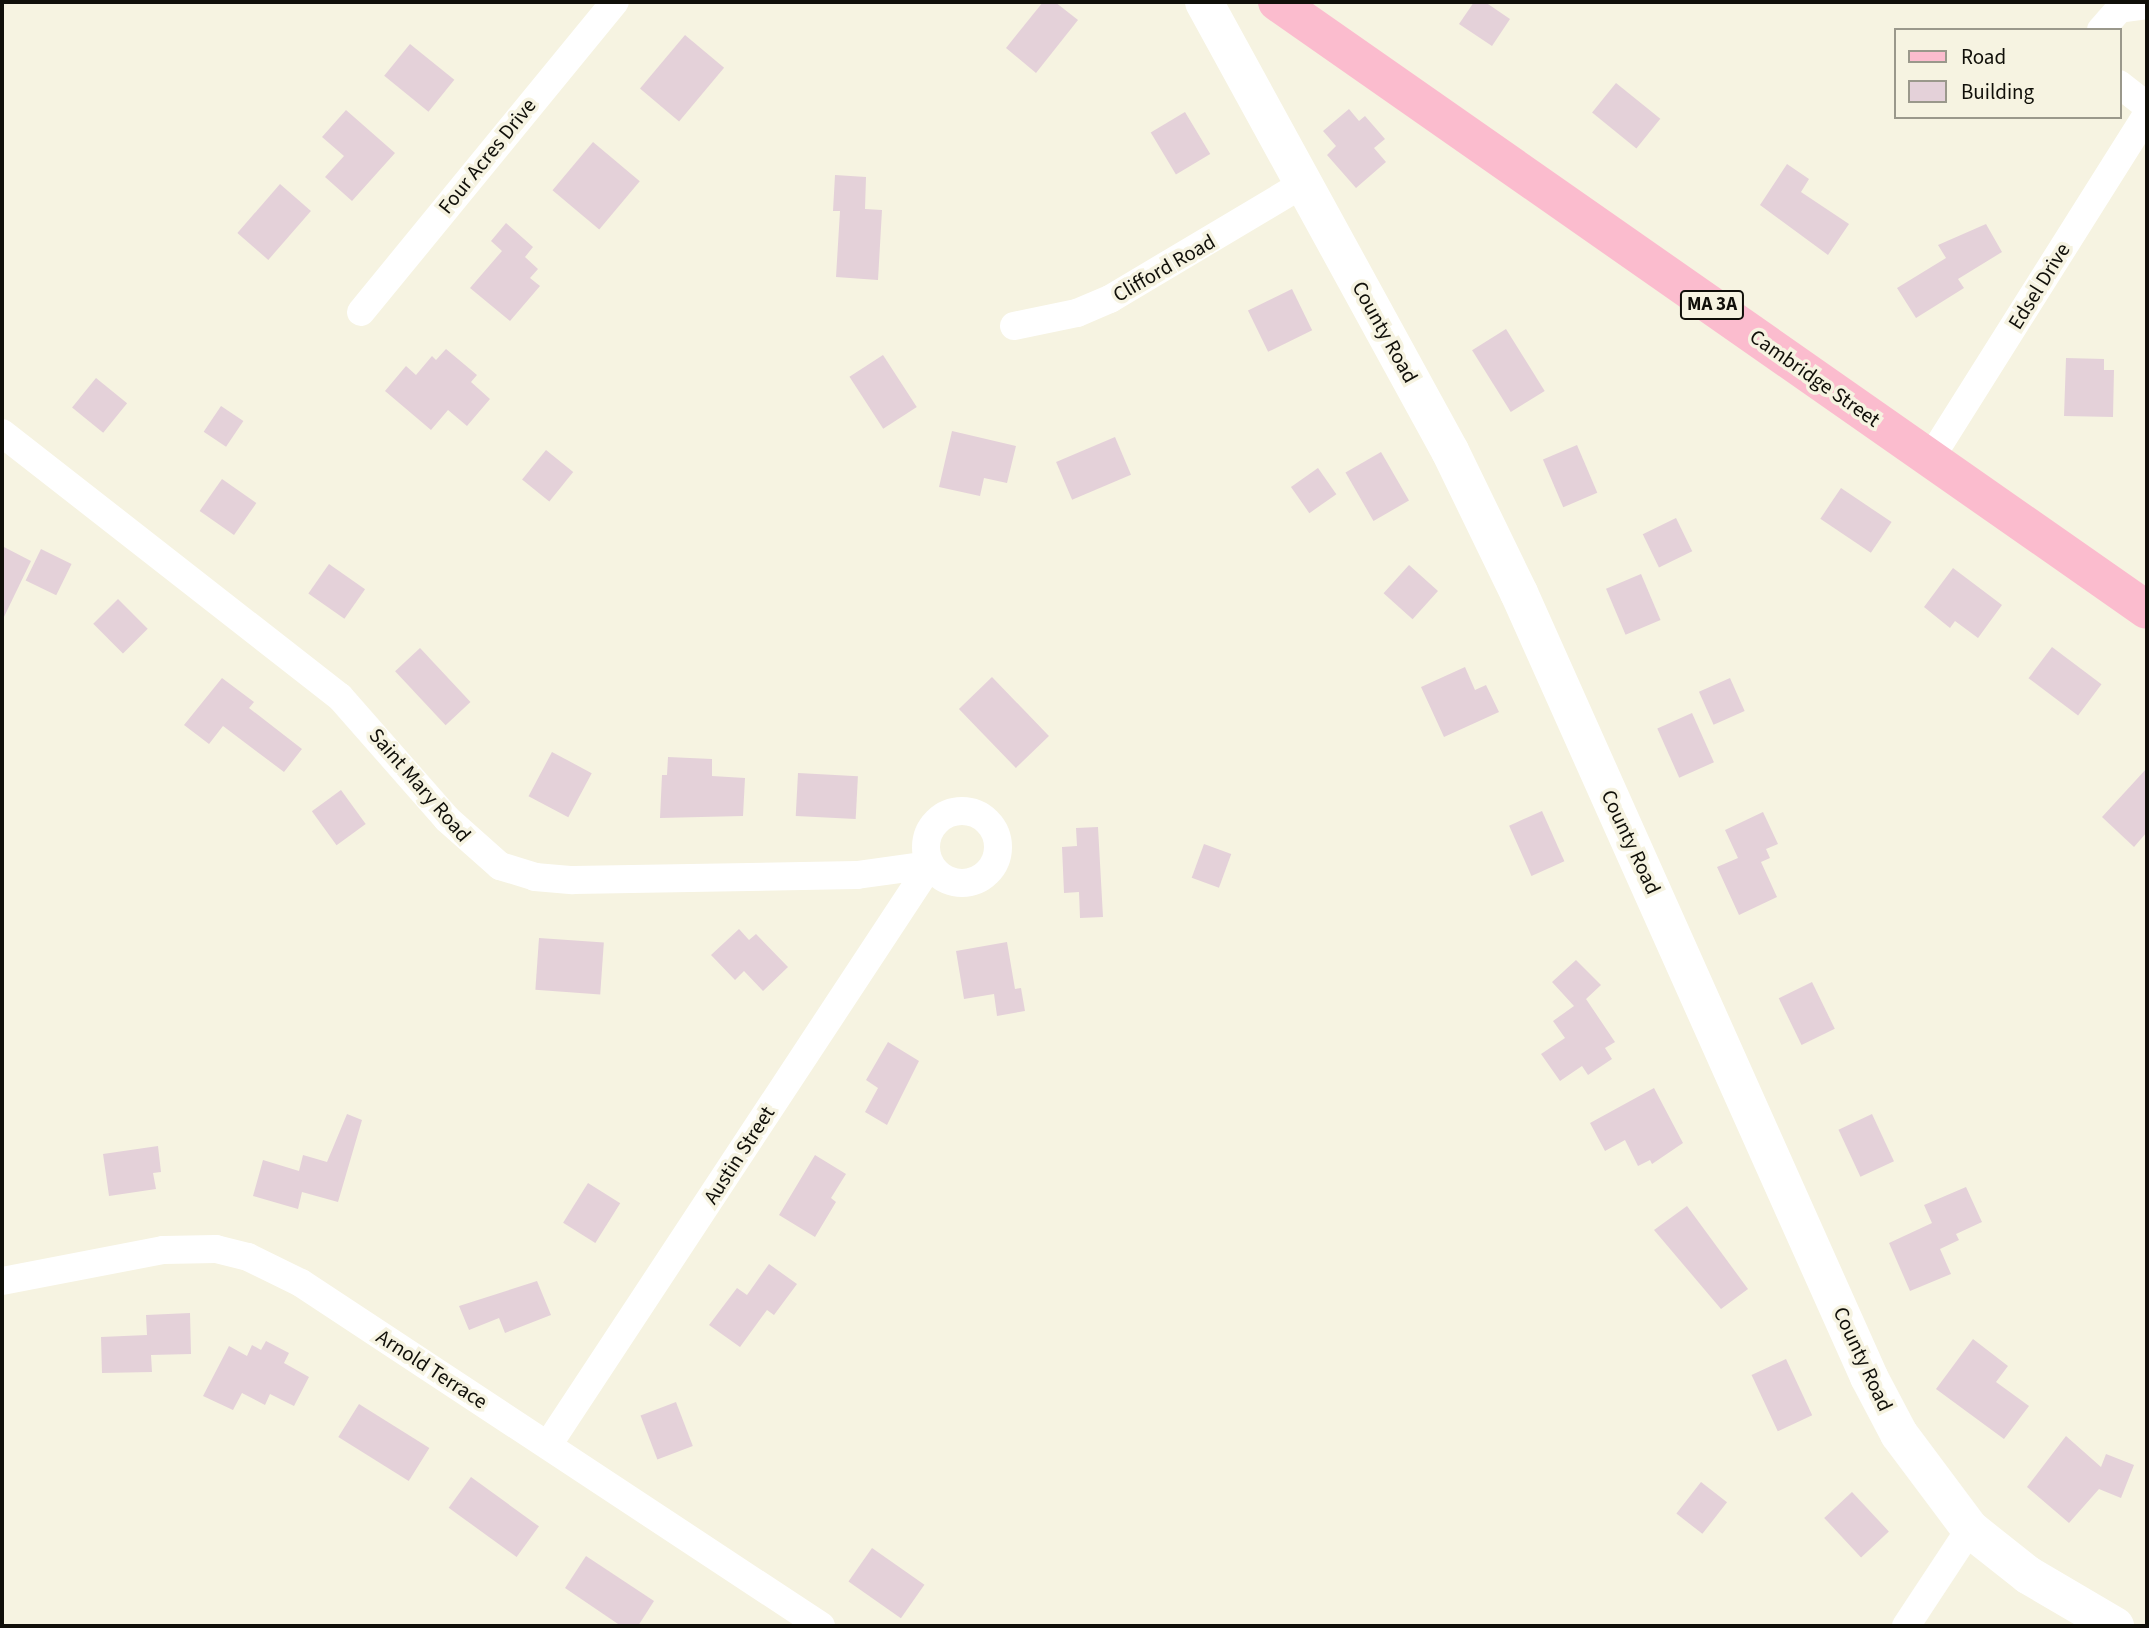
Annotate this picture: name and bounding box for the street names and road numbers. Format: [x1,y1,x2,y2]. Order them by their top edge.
street label: Four Acres Drive [433,93,541,219]
street label: Clifford Road [1108,229,1220,307]
street label: Edsel Drive [2003,238,2075,334]
street label: County Road [1347,277,1423,387]
road number: MA 3A [1679,290,1745,320]
street label: Cambridge Street [1745,324,1885,432]
street label: Saint Mary Road [364,723,476,847]
street label: County Road [1596,786,1666,898]
street label: Austin Street [698,1101,780,1209]
street label: County Road [1828,1303,1898,1415]
street label: Arnold Terrace [372,1324,492,1414]

